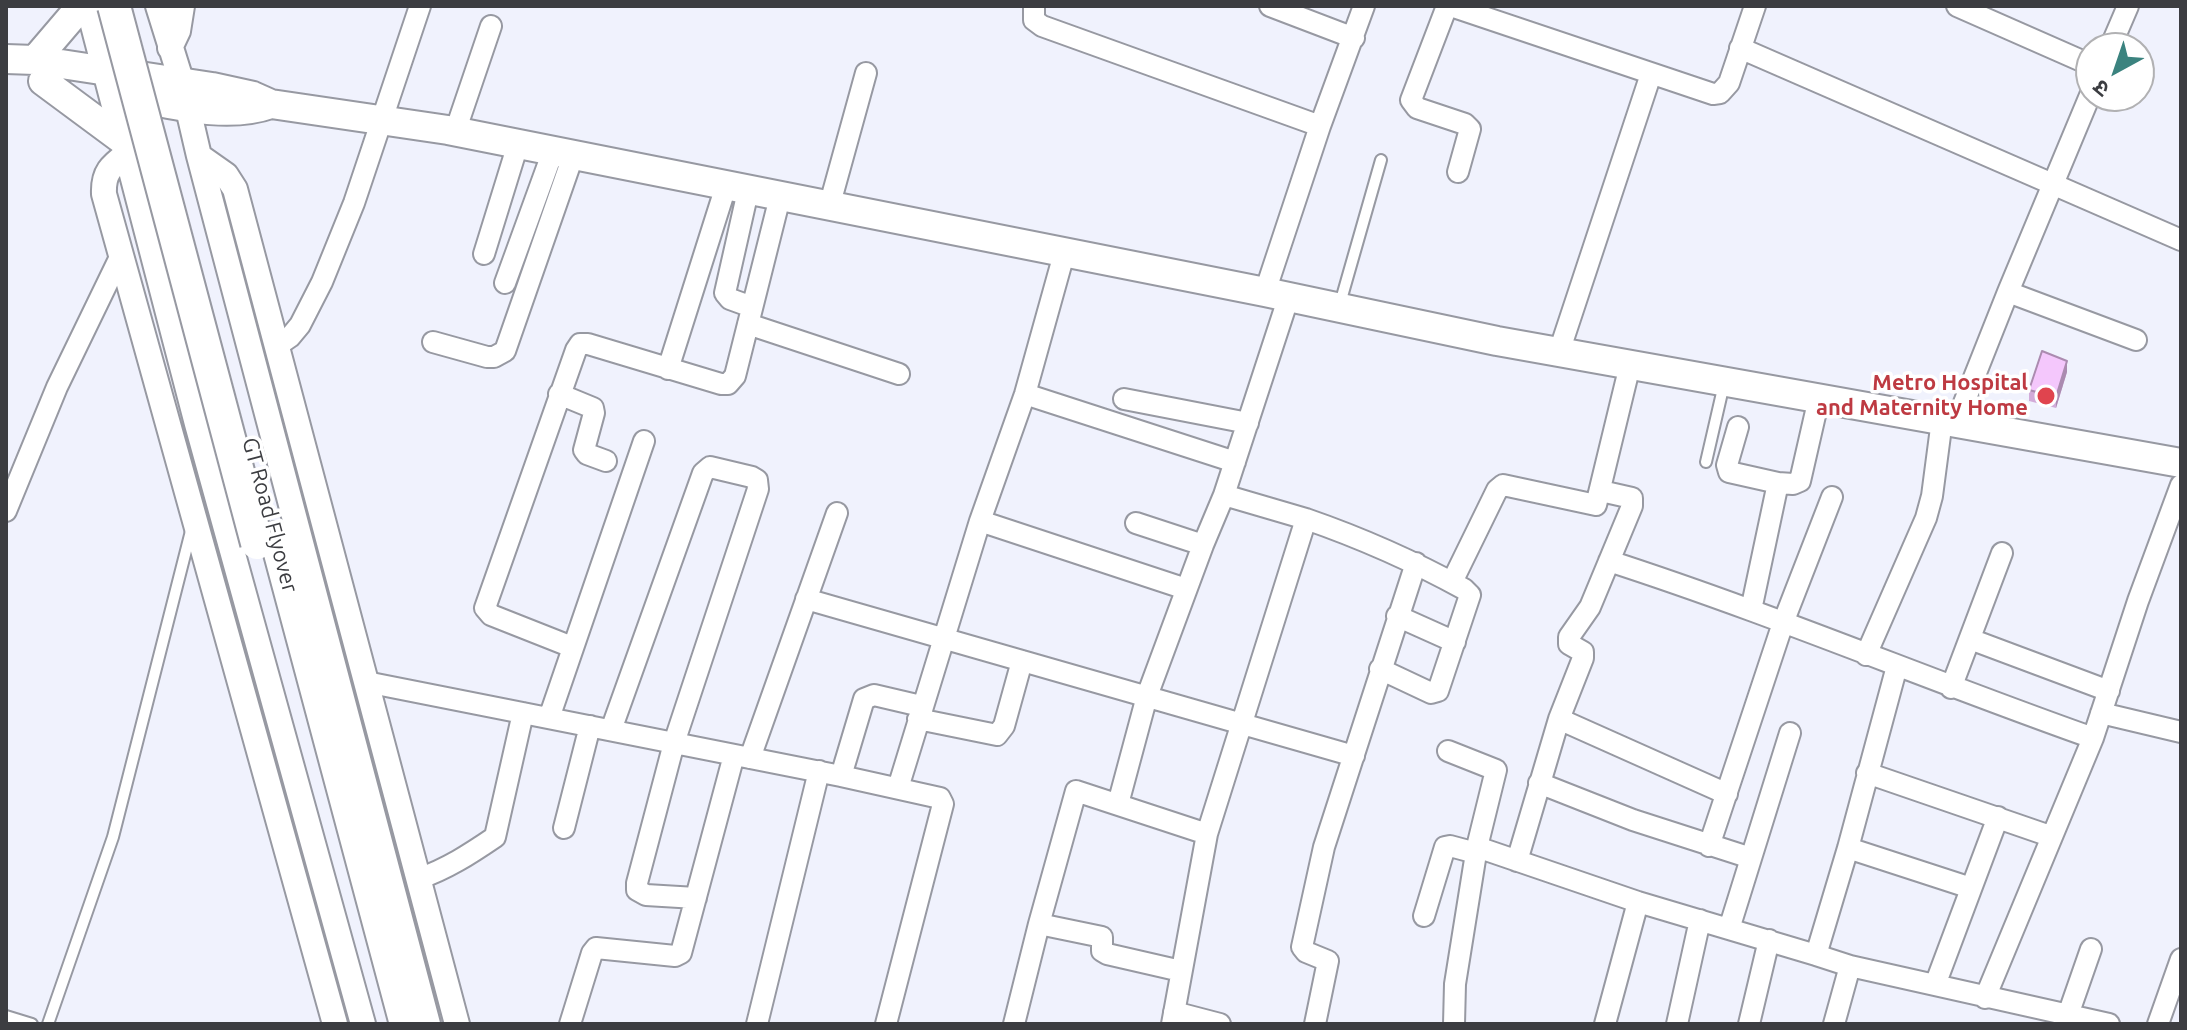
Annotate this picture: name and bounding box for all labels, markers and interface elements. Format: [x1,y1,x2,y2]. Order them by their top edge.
north arrow [2075,32,2155,112]
text: उ [2088,76,2114,103]
place label: Metro Hospital and Maternity Home [1816,370,2028,422]
marker: Metro Hospital and Maternity Home [2035,385,2057,407]
street label: GT Road Flyover [237,435,303,595]

